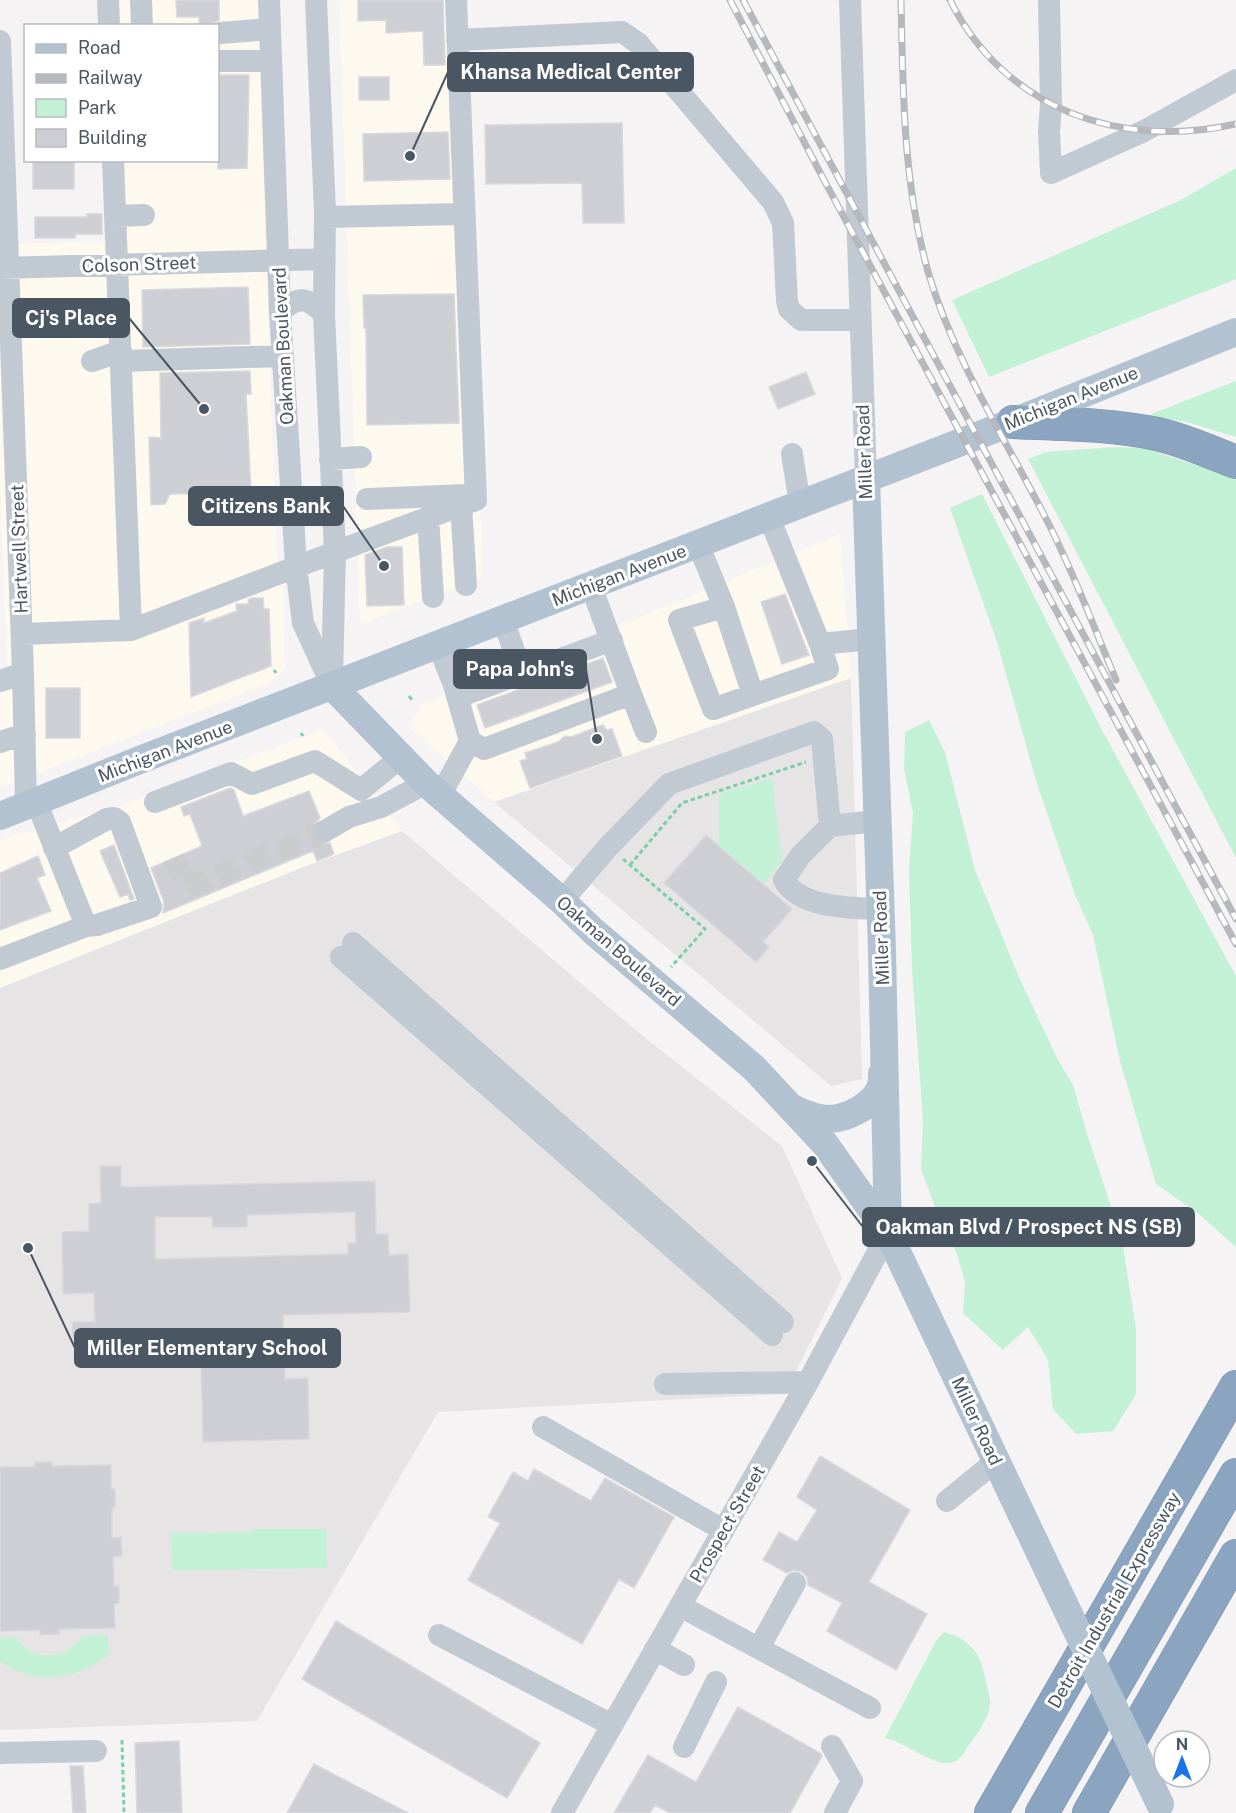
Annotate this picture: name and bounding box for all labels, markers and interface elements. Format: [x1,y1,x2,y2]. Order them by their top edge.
legend [24,24,219,162]
text: Road [78,37,121,58]
callout: Khansa Medical Center [448,53,693,91]
text: Khansa Medical Center [460,60,682,84]
text: Railway [78,67,143,88]
text: Park [78,97,116,118]
text: Building [78,127,147,148]
street label: Colson Street [81,252,197,276]
street label: Oakman Boulevard [268,267,298,425]
callout: Cj's Place [13,299,129,337]
text: Cj's Place [25,306,117,330]
street label: Michigan Avenue [1001,362,1141,434]
street label: Miller Road [852,404,876,500]
street label: Hartwell Street [6,484,32,614]
callout: Citizens Bank [189,487,343,525]
text: Citizens Bank [201,494,331,518]
street label: Michigan Avenue [549,540,689,610]
callout: Papa John's [454,650,586,688]
text: Papa John's [466,657,574,681]
street label: Michigan Avenue [95,716,235,786]
street label: Miller Road [869,890,893,986]
street label: Oakman Boulevard [553,891,685,1011]
callout: Oakman Blvd / Prospect NS (SB) [863,1208,1194,1246]
text: Oakman Blvd / Prospect NS (SB) [875,1215,1183,1239]
callout: Miller Elementary School [75,1329,340,1367]
text: Miller Elementary School [86,1336,328,1360]
street label: Miller Road [947,1374,1007,1468]
street label: Prospect Street [685,1462,769,1586]
street label: Detroit Industrial Expressway [1043,1488,1185,1712]
north arrow [1152,1729,1212,1789]
text: N [1176,1735,1188,1754]

